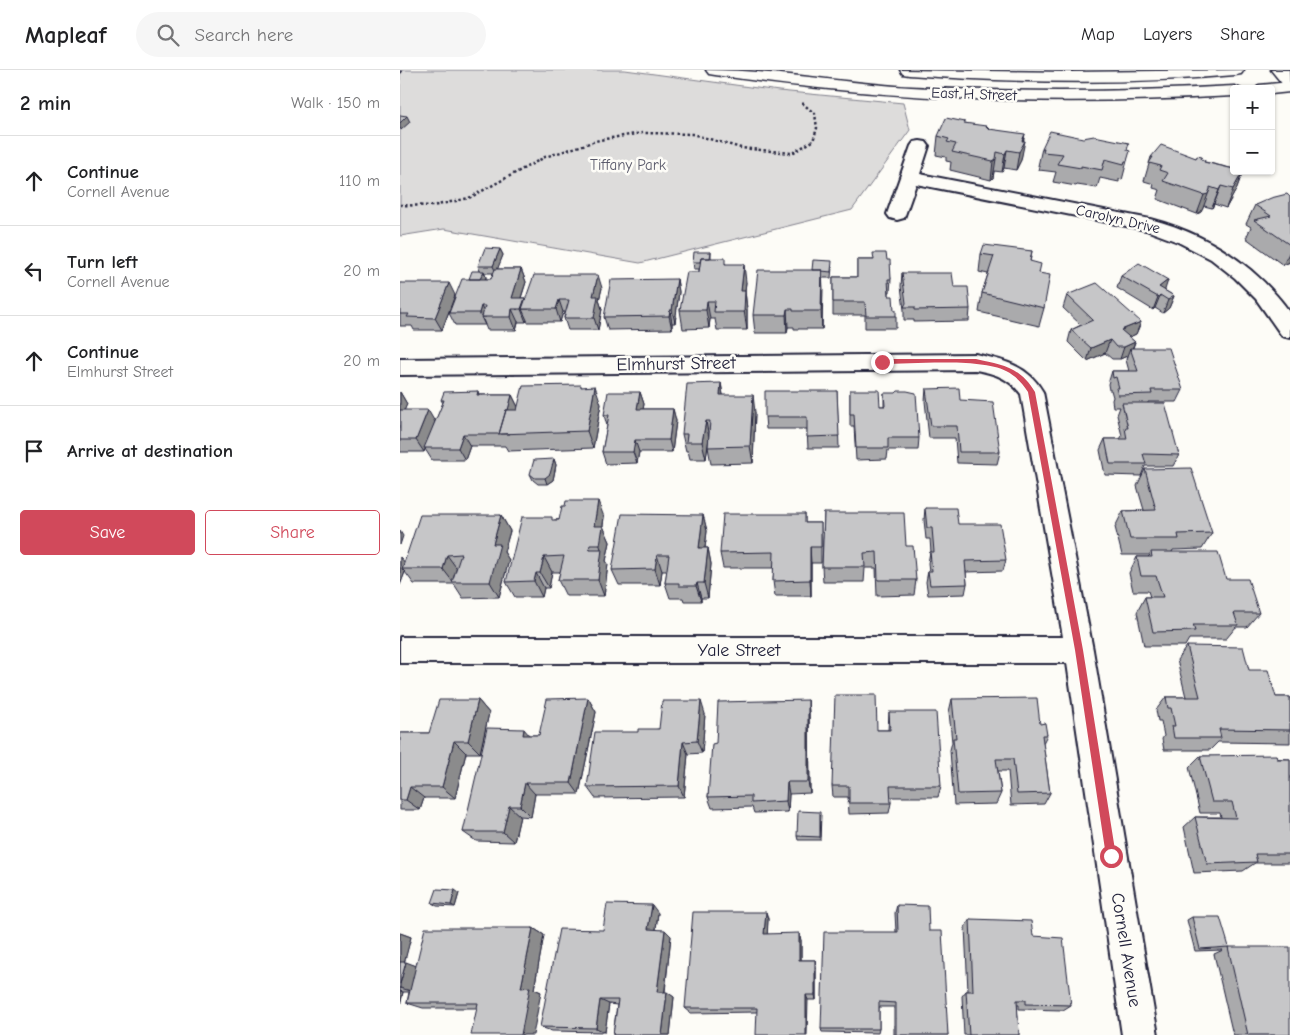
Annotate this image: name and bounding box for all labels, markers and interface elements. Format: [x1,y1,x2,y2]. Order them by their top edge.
search box [136,12,486,57]
text: Mapleaf [25,21,106,49]
icon: search [154,21,182,49]
text: Search here [194,24,293,46]
text: Map [1081,24,1115,45]
text: Layers [1143,24,1192,45]
text: Share [1220,24,1265,45]
street label: East H Street [931,84,1018,105]
map controls [1230,85,1275,175]
button: + [1230,85,1275,130]
text: 2 min [20,91,71,115]
text: Walk · 150 m [291,94,380,112]
button: − [1230,130,1275,175]
park label: Tiffany Park [590,156,667,174]
text: Continue [67,161,139,183]
icon: ahead [20,167,48,195]
text: 110 m [339,172,380,190]
text: Cornell Avenue [67,183,170,201]
street label: Carolyn Drive [1074,201,1162,238]
text: Turn left [67,251,138,273]
icon: left [20,257,48,285]
text: 20 m [343,262,380,280]
text: Cornell Avenue [67,273,170,291]
text: Continue [67,341,139,363]
icon: ahead [20,347,48,375]
route end [871,351,894,374]
text: 20 m [343,352,380,370]
street label: Elmhurst Street [616,352,737,376]
text: Elmhurst Street [67,363,173,381]
icon: arrive [20,437,48,465]
text: Arrive at destination [67,440,233,462]
button: Save [20,510,195,555]
button: Share [205,510,380,555]
street label: Yale Street [698,640,781,661]
route start [1100,845,1123,868]
street label: Cornell Avenue [1107,891,1145,1009]

